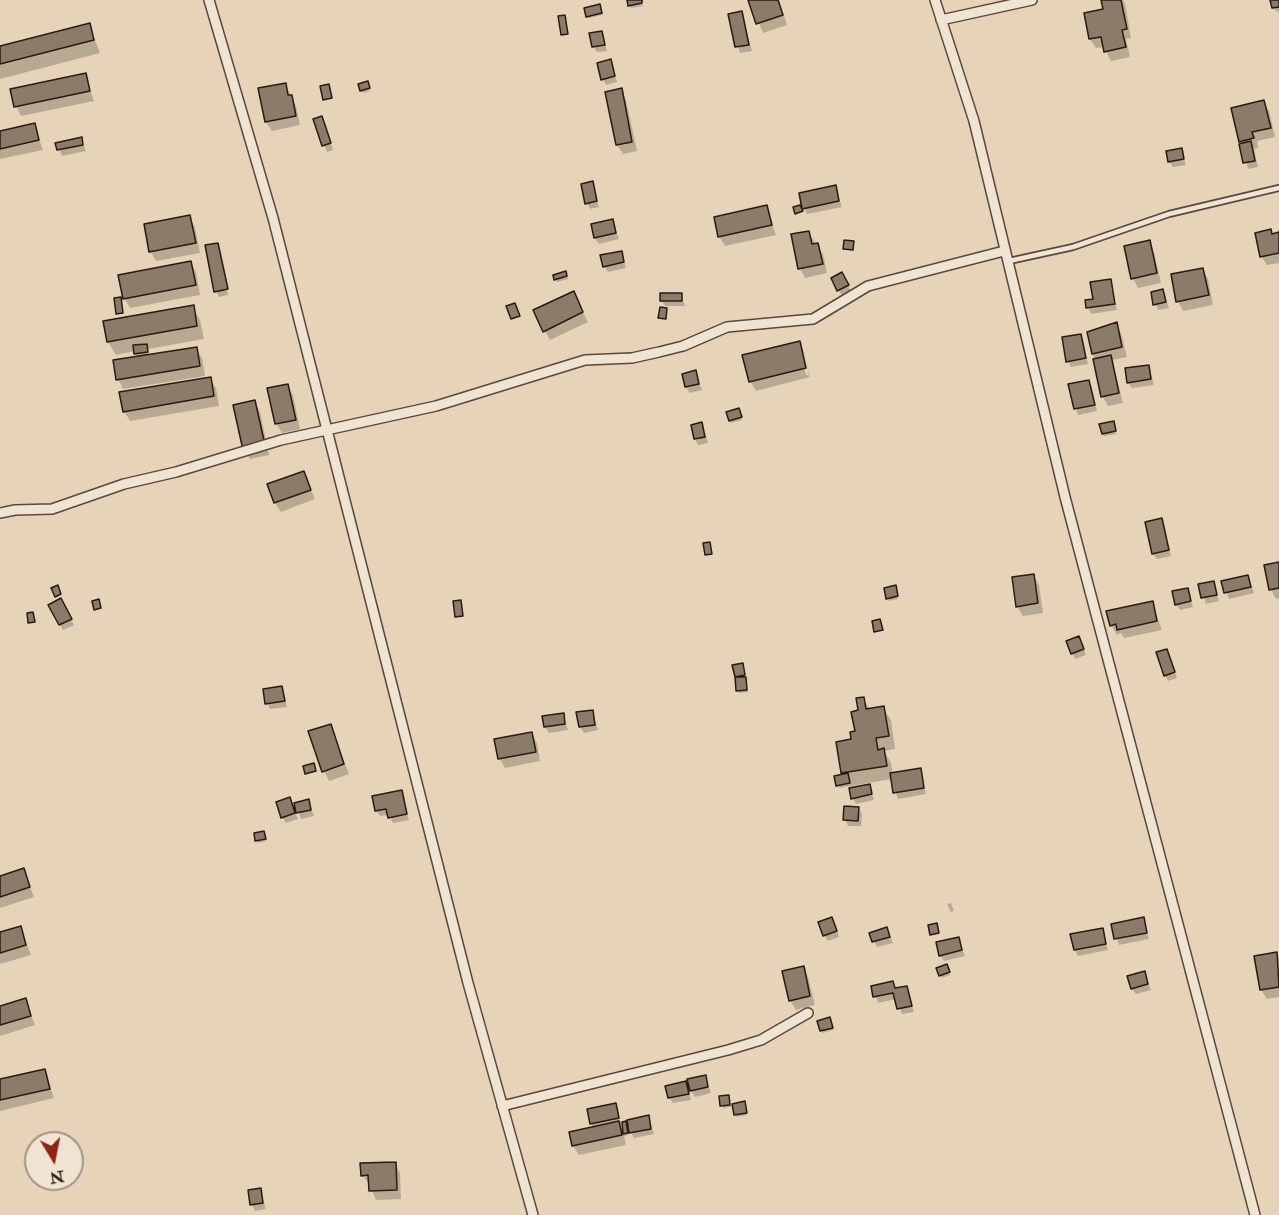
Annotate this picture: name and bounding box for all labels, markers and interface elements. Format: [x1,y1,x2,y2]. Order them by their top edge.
north arrow [24,1131,84,1191]
text: N [48,1166,66,1188]

